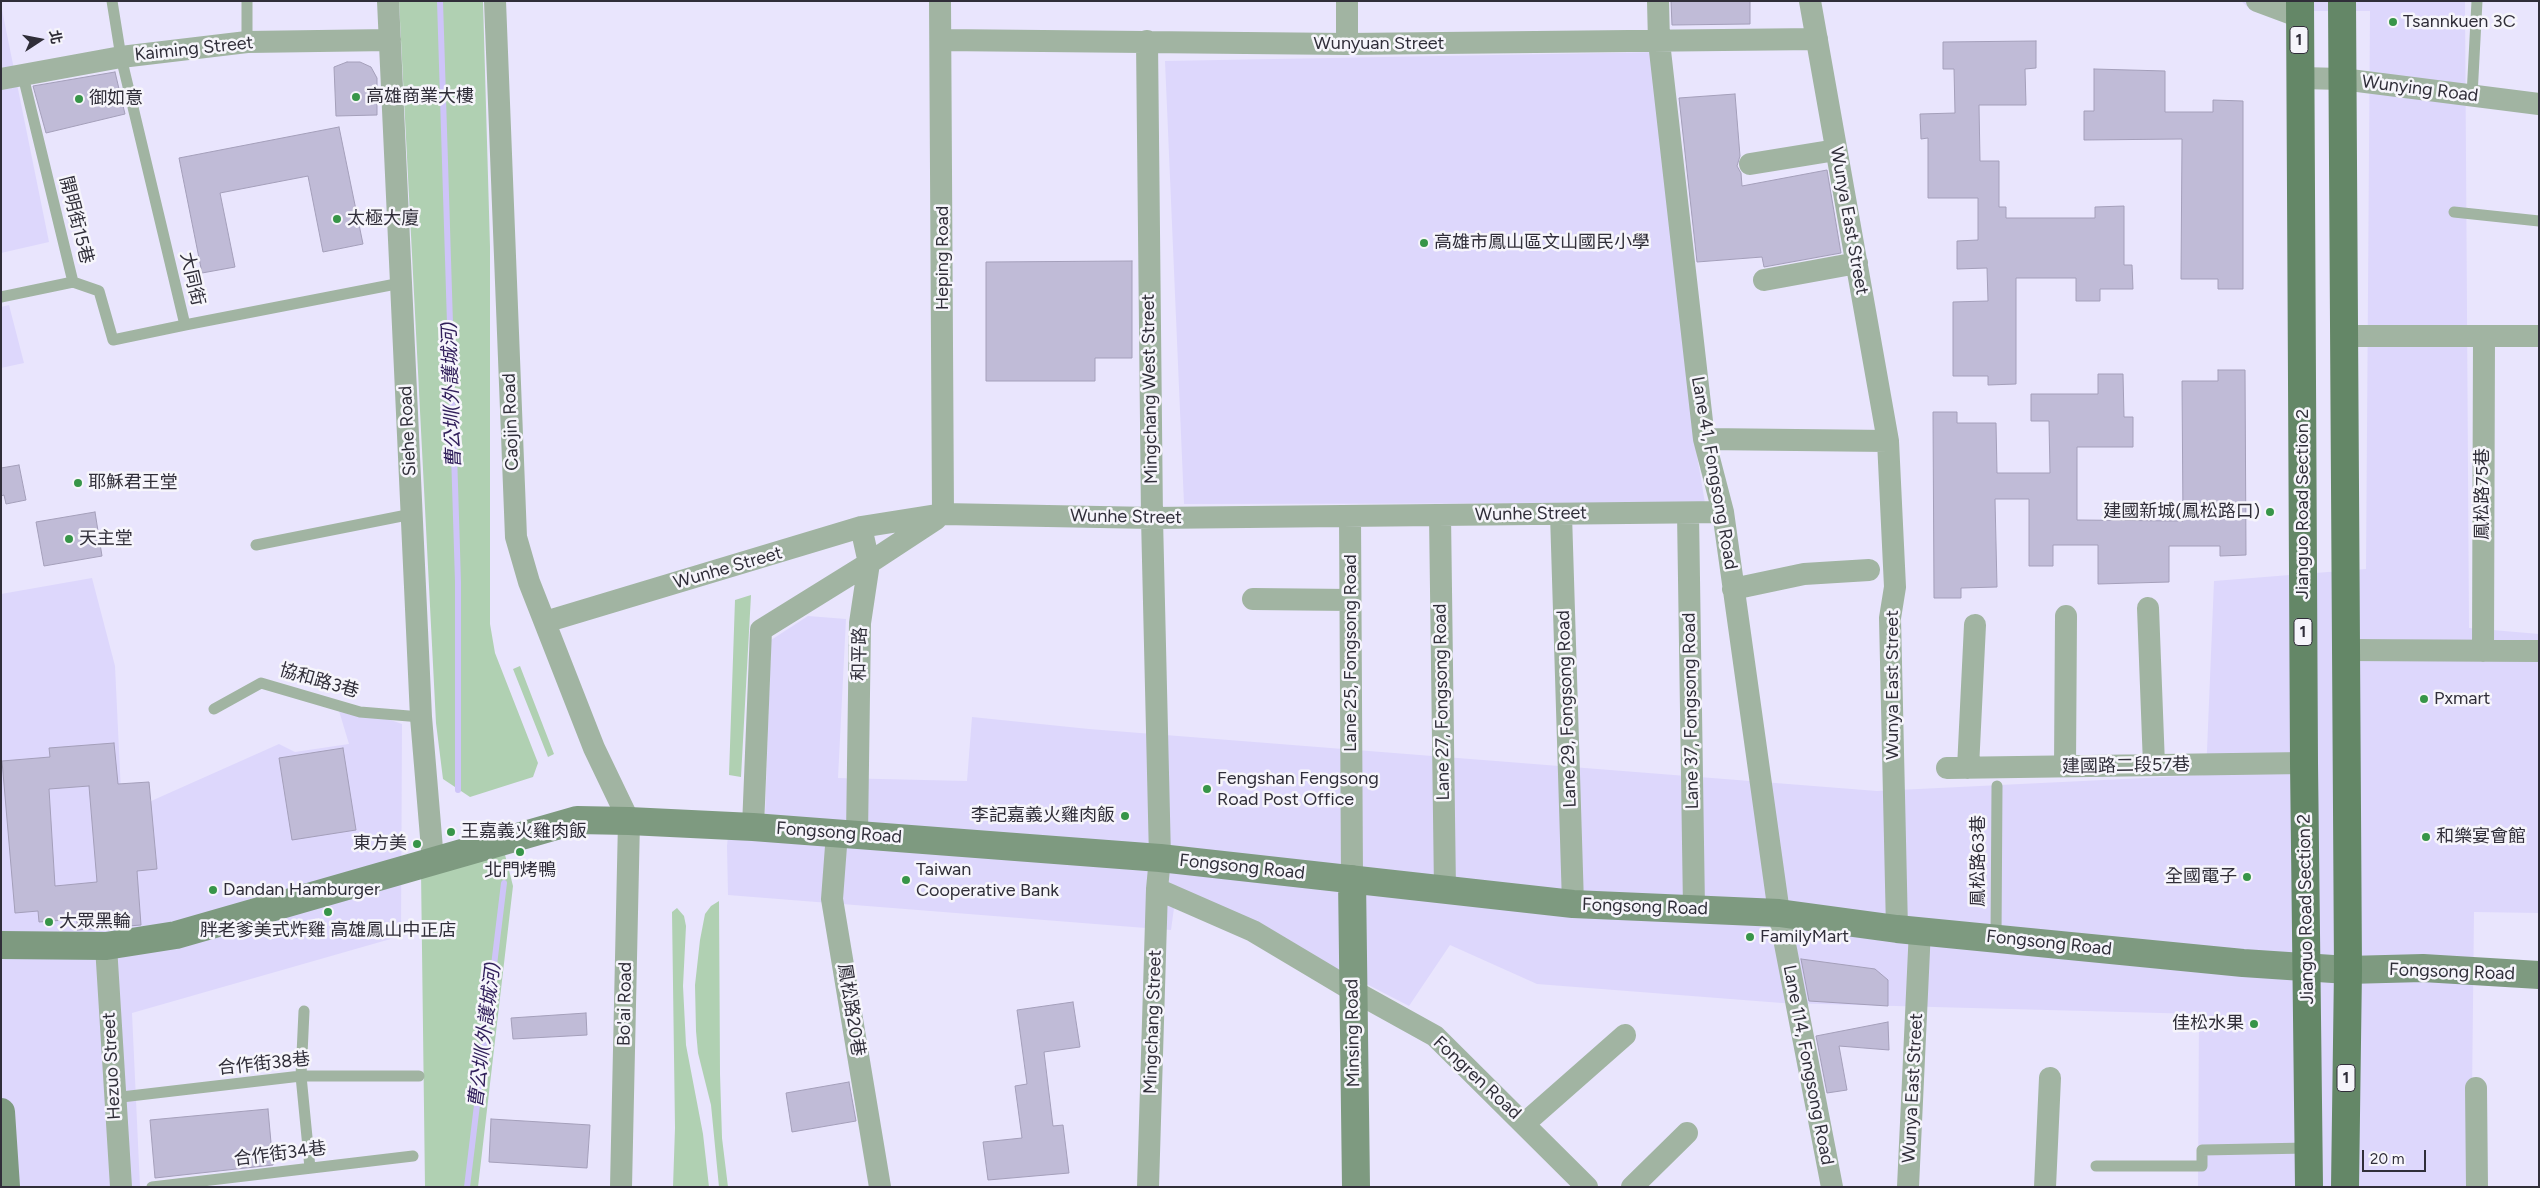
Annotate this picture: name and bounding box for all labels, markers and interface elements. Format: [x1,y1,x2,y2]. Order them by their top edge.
place label: Tsannkuen 3C [2403,11,2516,33]
north arrow [15,15,65,65]
marker: Tsannkuen 3C [2387,16,2399,28]
road number: 1 [2290,26,2308,54]
text: 北 [46,29,65,46]
street label: Kaiming Street [134,32,254,66]
street label: Wunyuan Street [1314,33,1444,55]
street label: Wunying Road [2360,71,2480,107]
place label: 高雄商業大樓 [366,86,474,108]
place label: 御如意 [89,88,143,110]
marker: 高雄商業大樓 [350,91,362,103]
marker: 御如意 [73,93,85,105]
street label: Wunya East Street [1825,145,1873,297]
street label: 開明街15巷 [55,174,97,266]
street label: Heping Road [932,206,954,310]
place label: 太極大廈 [347,208,419,230]
marker: 太極大廈 [331,213,343,225]
place label: 高雄市鳳山區文山國民小學 [1434,232,1650,254]
marker: 高雄市鳳山區文山國民小學 [1418,237,1430,249]
street label: 大同街 [175,250,209,308]
street label: Mingchang West Street [1138,294,1162,484]
water label: 曹公圳(外護城河) [438,321,466,469]
street label: Caojin Road [499,373,523,471]
street label: Lane 41, Fongsong Road [1686,375,1742,571]
street label: Siehe Road [395,385,421,477]
street label: Jianguo Road Section 2 [2292,409,2314,599]
street label: 鳳松路75巷 [2472,448,2494,540]
place label: 耶穌君王堂 [88,472,178,494]
marker: 耶穌君王堂 [72,477,84,489]
place label: 建國新城(鳳松路口) [2103,501,2260,523]
street label: Wunhe Street [1475,502,1587,526]
street label: Wunhe Street [1070,505,1182,529]
marker: 建國新城(鳳松路口) [2264,506,2276,518]
place label: 天主堂 [79,528,133,550]
marker: 天主堂 [63,533,75,545]
street label: Wunhe Street [671,542,785,594]
street label: Lane 25, Fongsong Road [1340,554,1362,752]
street label: Lane 27, Fongsong Road [1429,603,1455,801]
street label: Lane 29, Fongsong Road [1553,610,1581,808]
street label: Wunya East Street [1882,610,1904,760]
street label: Lane 37, Fongsong Road [1678,612,1704,810]
road number: 1 [2294,618,2312,646]
street label: 和平路 [849,627,871,681]
street label: 協和路3巷 [277,659,361,703]
place label: Pxmart [2434,688,2490,710]
marker: Pxmart [2418,693,2430,705]
street label: 建國路二段57巷 [2062,754,2190,778]
place label: Fengshan Fengsong Road Post Office [1217,768,1379,811]
marker: Fengshan Fengsong Road Post Office [1201,783,1213,795]
place label: 李記嘉義火雞肉飯 [971,805,1115,827]
marker: 李記嘉義火雞肉飯 [1119,810,1131,822]
street label: Jianguo Road Section 2 [2294,814,2318,1004]
street label: 鳳松路63巷 [1968,815,1990,907]
street label: Fongsong Road [775,818,903,848]
place label: 王嘉義火雞肉飯 [461,821,587,843]
marker: 王嘉義火雞肉飯 [445,826,457,838]
place label: 和樂宴會館 [2436,826,2526,848]
marker: 和樂宴會館 [2420,831,2432,843]
place label: 東方美 [353,833,407,855]
marker: 東方美 [411,838,423,850]
marker: 北門烤鴨 [514,846,526,858]
street label: Fongsong Road [1178,850,1306,884]
place label: Taiwan Cooperative Bank [916,859,1059,902]
place label: 北門烤鴨 [484,860,556,882]
place label: 全國電子 [2165,866,2237,888]
marker: 全國電子 [2241,871,2253,883]
marker: Taiwan Cooperative Bank [900,874,912,886]
place label: Dandan Hamburger [223,879,380,901]
marker: Dandan Hamburger [207,884,219,896]
street label: Fongsong Road [1582,894,1708,920]
marker: 胖老爹美式炸雞 高雄鳳山中正店 [322,906,334,918]
place label: 大眾黑輪 [59,911,131,933]
marker: 大眾黑輪 [43,916,55,928]
place label: 胖老爹美式炸雞 高雄鳳山中正店 [200,920,456,942]
place label: FamilyMart [1760,926,1849,948]
street label: Fongsong Road [1985,926,2113,960]
marker: FamilyMart [1744,931,1756,943]
street label: Mingchang Street [1140,949,1166,1095]
street label: Fongsong Road [2389,959,2515,985]
water label: 曹公圳(外護城河) [465,961,505,1109]
street label: Bo'ai Road [613,962,637,1046]
street label: 鳳松路20巷 [833,962,869,1058]
street label: Lane 114, Fongsong Road [1778,963,1838,1167]
street label: Minsing Road [1341,979,1365,1087]
street label: Hezuo Street [98,1012,126,1120]
street label: Wunya East Street [1898,1013,1928,1163]
place label: 佳松水果 [2172,1013,2244,1035]
marker: 佳松水果 [2248,1018,2260,1030]
street label: Fongren Road [1428,1032,1526,1124]
street label: 合作街38巷 [217,1048,311,1080]
road number: 1 [2337,1064,2355,1092]
street label: 合作街34巷 [233,1138,327,1170]
scale bar [2365,1140,2429,1172]
text: 20 m [2370,1150,2404,1168]

